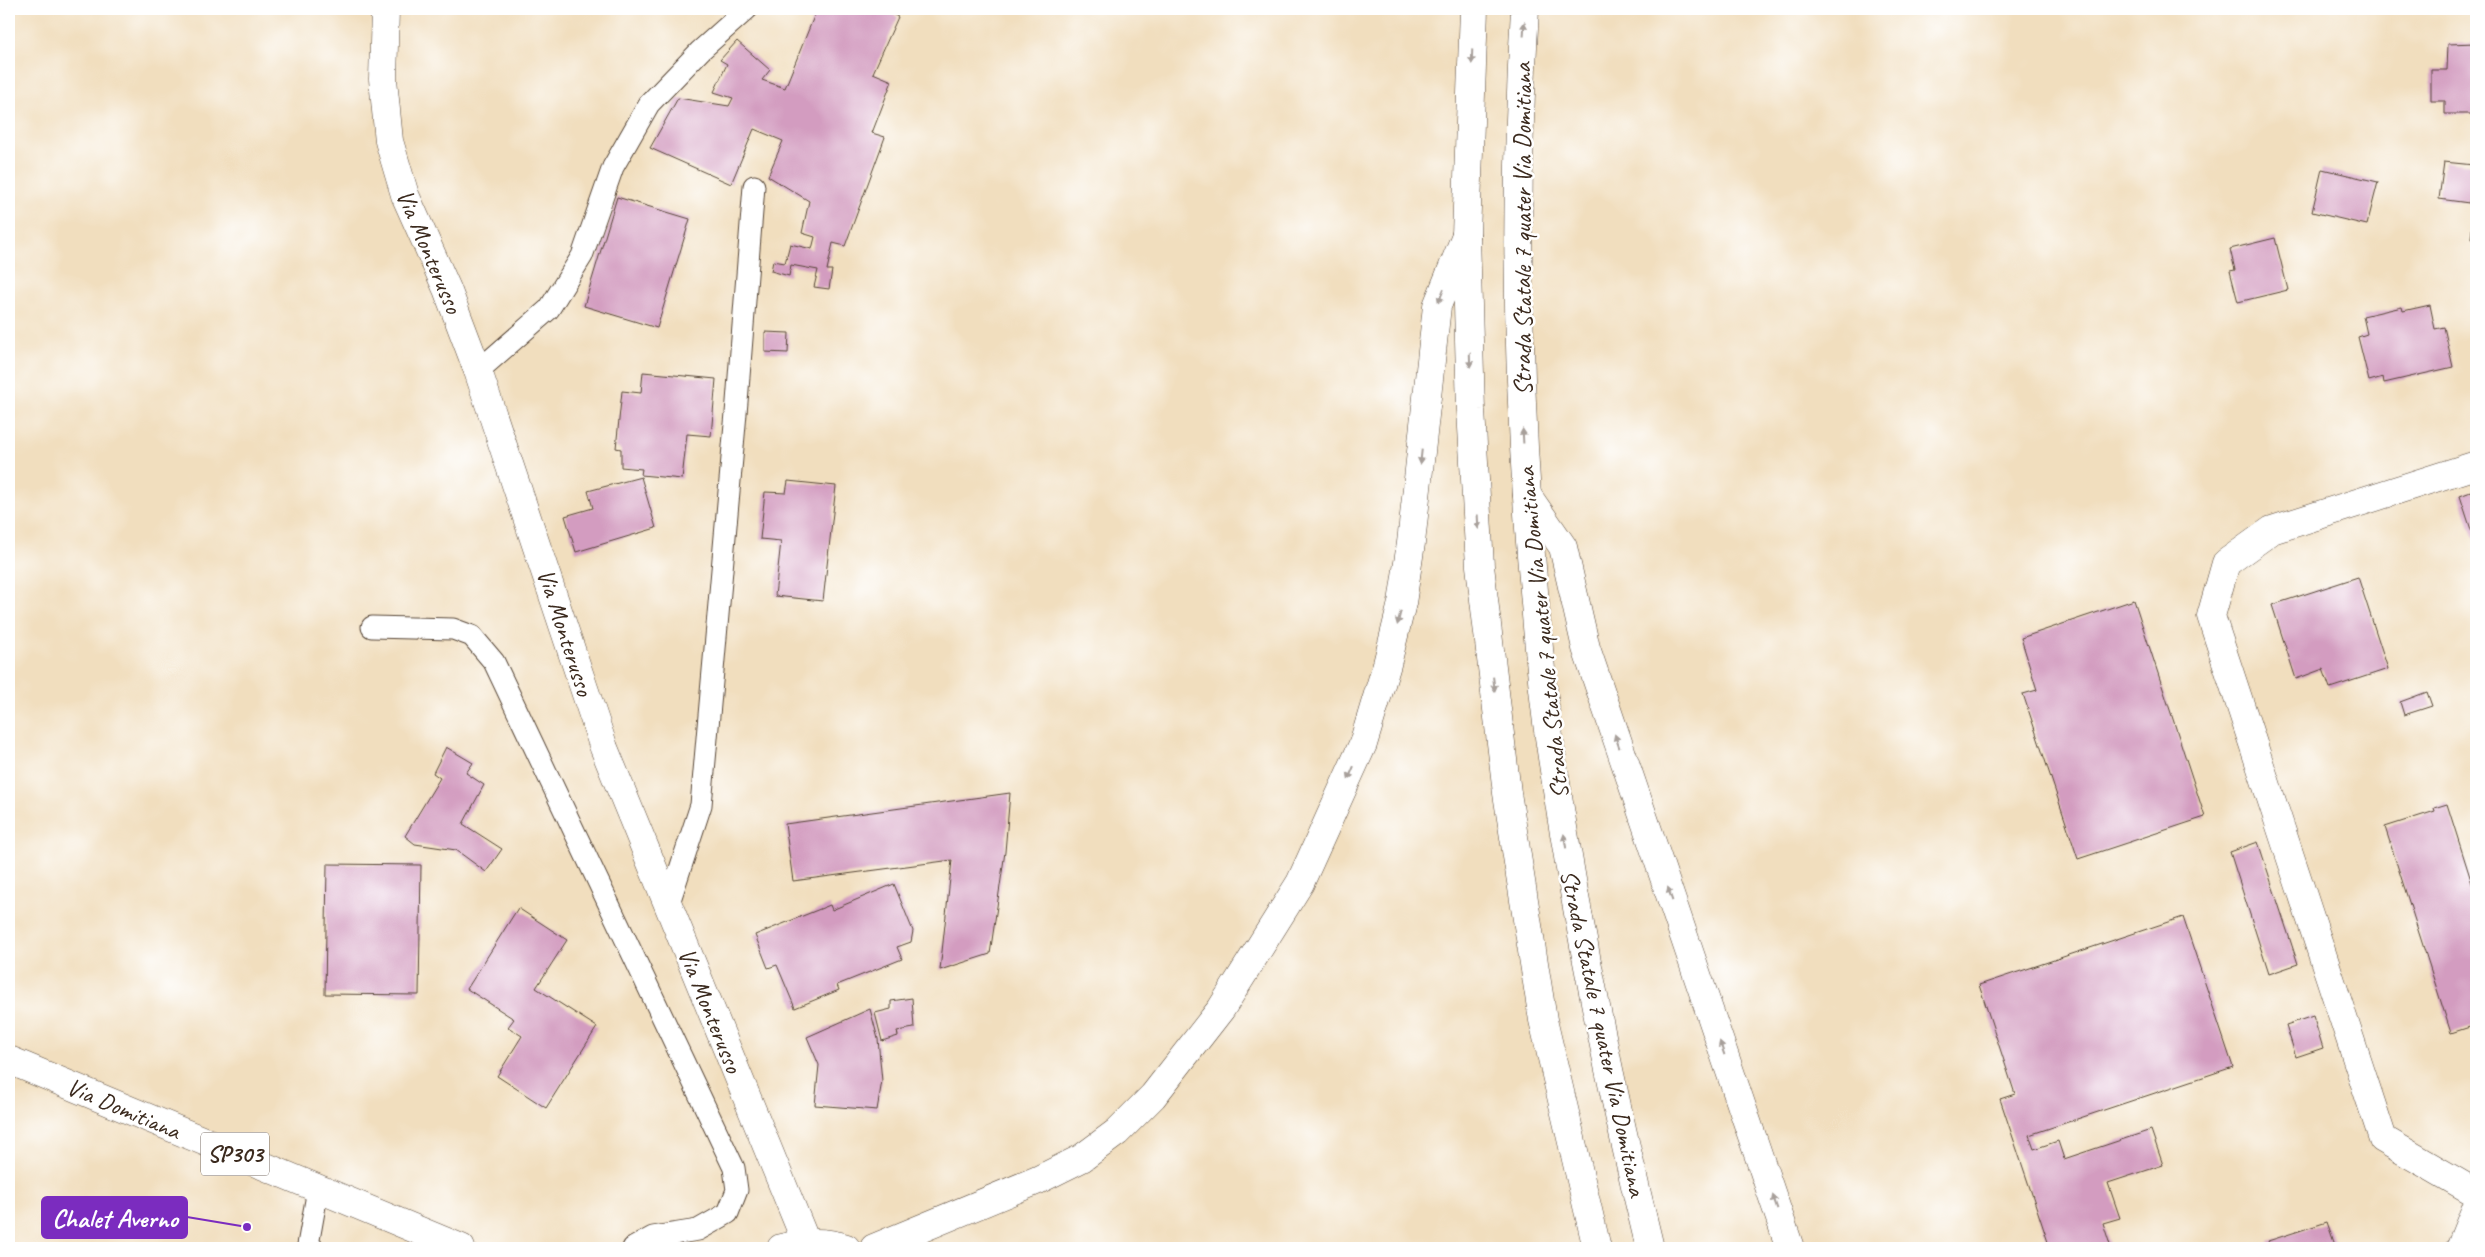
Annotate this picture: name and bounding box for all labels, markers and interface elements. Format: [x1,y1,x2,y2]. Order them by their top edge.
one-way arrow [1520,20,1528,36]
one-way arrow [1468,50,1476,66]
street label: Strada Statale 7 quater Via Domitiana [1507,60,1539,396]
street label: Via Monterusso [389,185,470,319]
one-way arrow [1437,289,1445,304]
one-way arrow [1466,352,1474,368]
one-way arrow [1518,428,1526,444]
one-way arrow [1417,449,1425,465]
street label: Strada Statale 7 quater Via Domitiana [1509,464,1576,800]
one-way arrow [1474,514,1482,530]
street label: Via Monterusso [529,565,601,701]
one-way arrow [1394,610,1402,625]
one-way arrow [1490,676,1498,692]
one-way arrow [1613,733,1620,748]
one-way arrow [1346,766,1354,780]
one-way arrow [1561,833,1569,849]
street label: Strada Statale 7 quater Via Domitiana [1553,867,1654,1201]
one-way arrow [1666,887,1673,902]
street label: Via Monterusso [671,943,750,1078]
one-way arrow [1718,1041,1725,1056]
street label: Via Domitiana [62,1071,187,1148]
road number: SP303 [201,1132,269,1176]
one-way arrow [1770,1194,1778,1209]
callout: Chalet Averno [42,1197,187,1238]
text: Chalet Averno [52,1202,179,1235]

